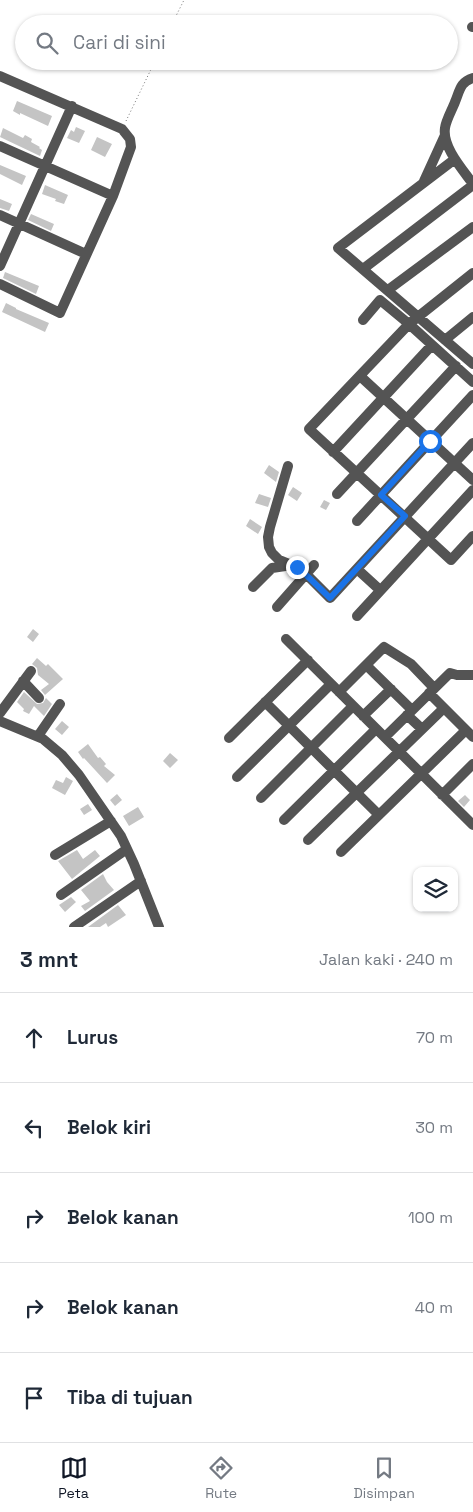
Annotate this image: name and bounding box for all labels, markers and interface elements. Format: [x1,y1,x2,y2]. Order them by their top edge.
search box [15,15,458,70]
icon: search [33,29,61,57]
text: Cari di sini [73,30,166,55]
route start [419,430,442,453]
route end [286,556,309,579]
map controls [413,867,458,912]
button: layers [413,867,458,912]
text: 3 mnt [20,946,78,973]
text: Jalan kaki · 240 m [319,949,453,970]
icon: ahead [20,1024,48,1052]
text: Lurus [67,1025,118,1050]
text: 70 m [416,1027,453,1048]
icon: left [20,1114,48,1142]
text: Belok kiri [67,1115,151,1140]
text: 30 m [415,1117,453,1138]
icon: right [20,1204,48,1232]
text: Belok kanan [67,1205,179,1230]
text: 100 m [408,1207,453,1228]
icon: right [20,1294,48,1322]
text: Belok kanan [67,1295,179,1320]
text: 40 m [415,1297,453,1318]
icon: arrive [20,1384,48,1412]
text: Tiba di tujuan [67,1385,193,1410]
tab: Peta [58,1454,89,1502]
tab: Rute [205,1454,237,1502]
tab: Disimpan [354,1454,415,1502]

